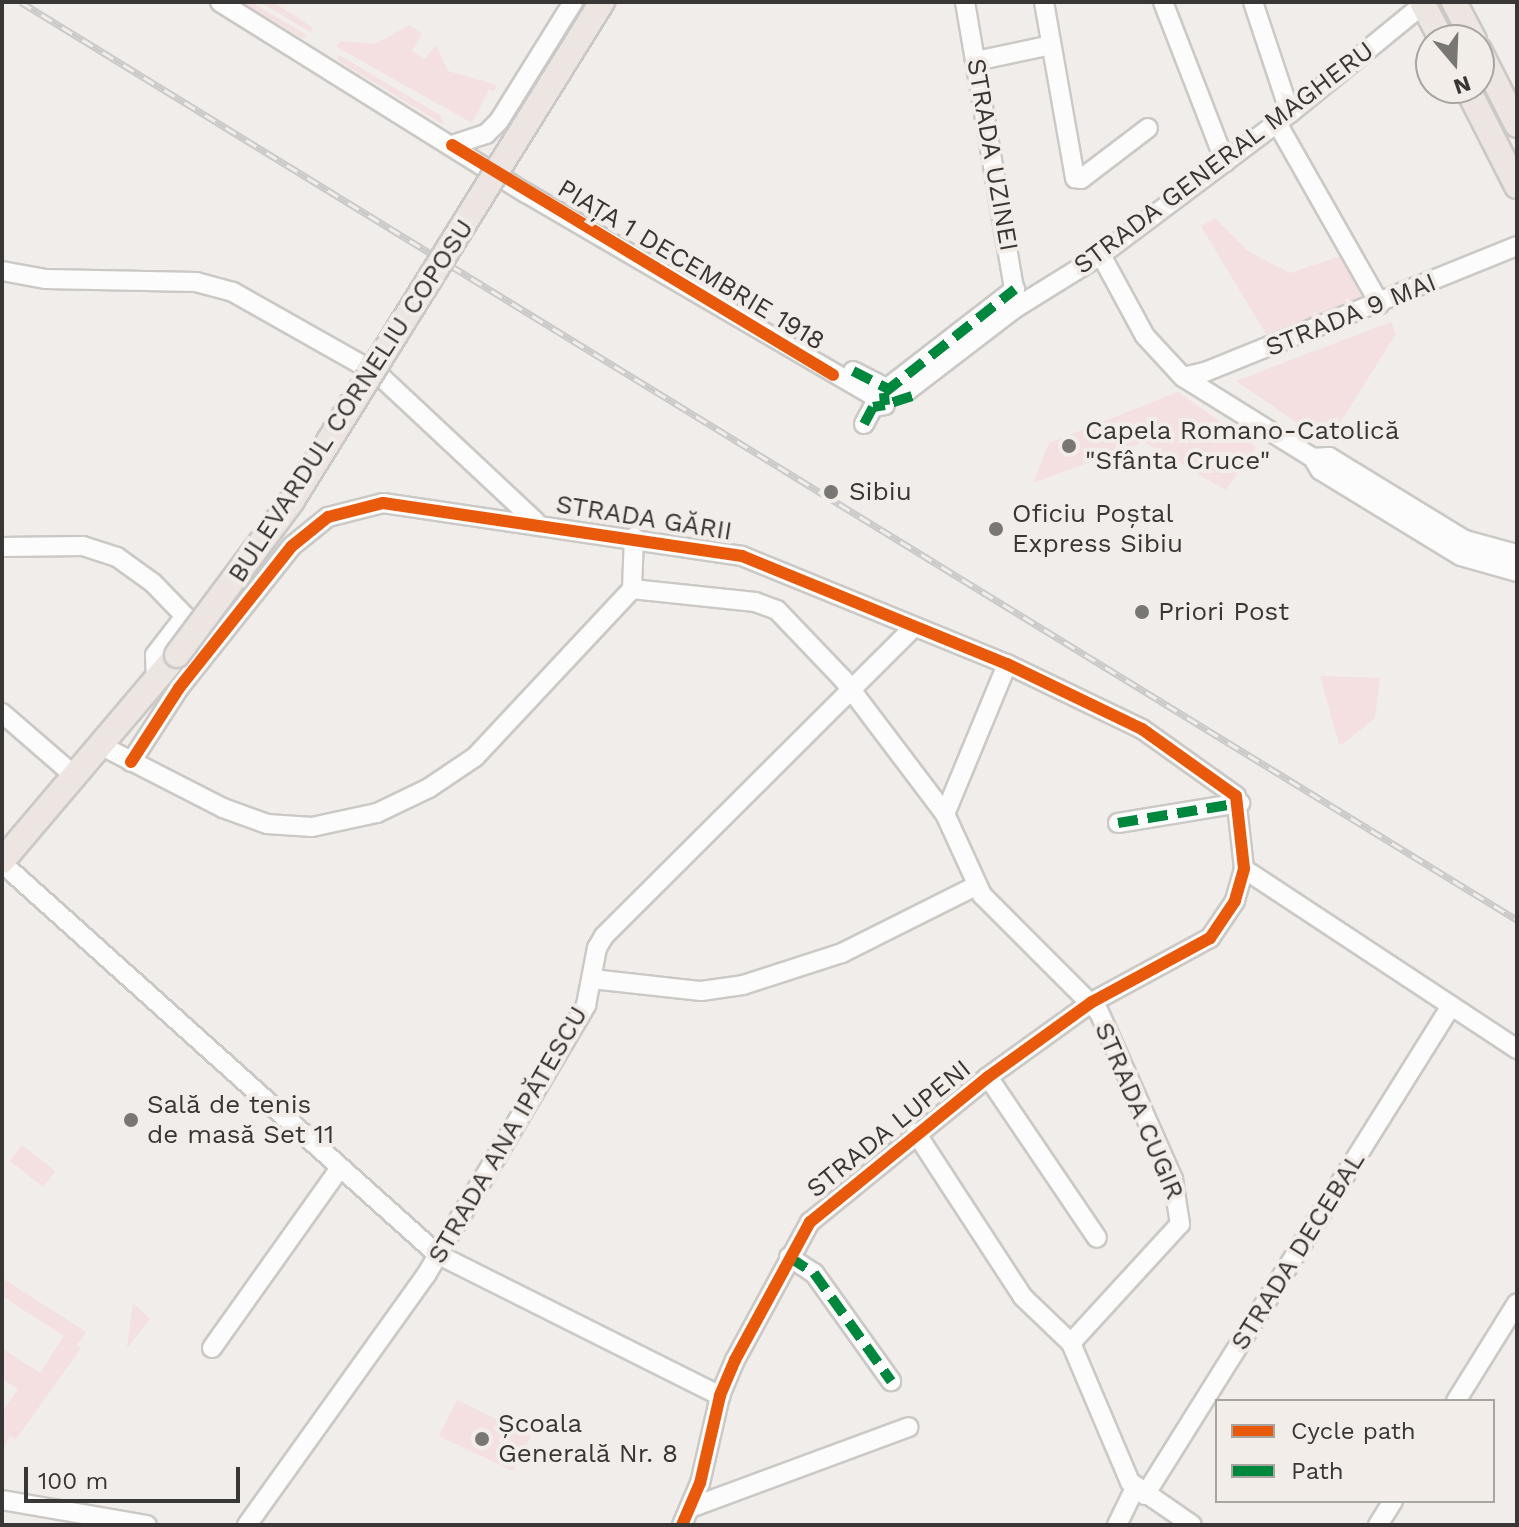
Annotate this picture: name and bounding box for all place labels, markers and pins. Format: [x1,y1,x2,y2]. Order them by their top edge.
place label: Capela Romano-Catolică "Sfânta Cruce" [1085,415,1400,476]
marker: Capela Romano-Catolică "Sfânta Cruce" [1060,437,1078,455]
place label: Sibiu [849,476,912,508]
marker: Sibiu [820,481,842,503]
place label: Oficiu Poștal Express Sibiu [1012,498,1183,560]
marker: Oficiu Poștal Express Sibiu [987,520,1005,538]
place label: Priori Post [1158,596,1289,628]
marker: Priori Post [1133,603,1151,621]
place label: Sală de tenis de masă Set 11 [147,1089,335,1150]
marker: Sală de tenis de masă Set 11 [122,1111,140,1129]
place label: Școala Generală Nr. 8 [498,1408,679,1470]
marker: Școala Generală Nr. 8 [473,1430,491,1448]

